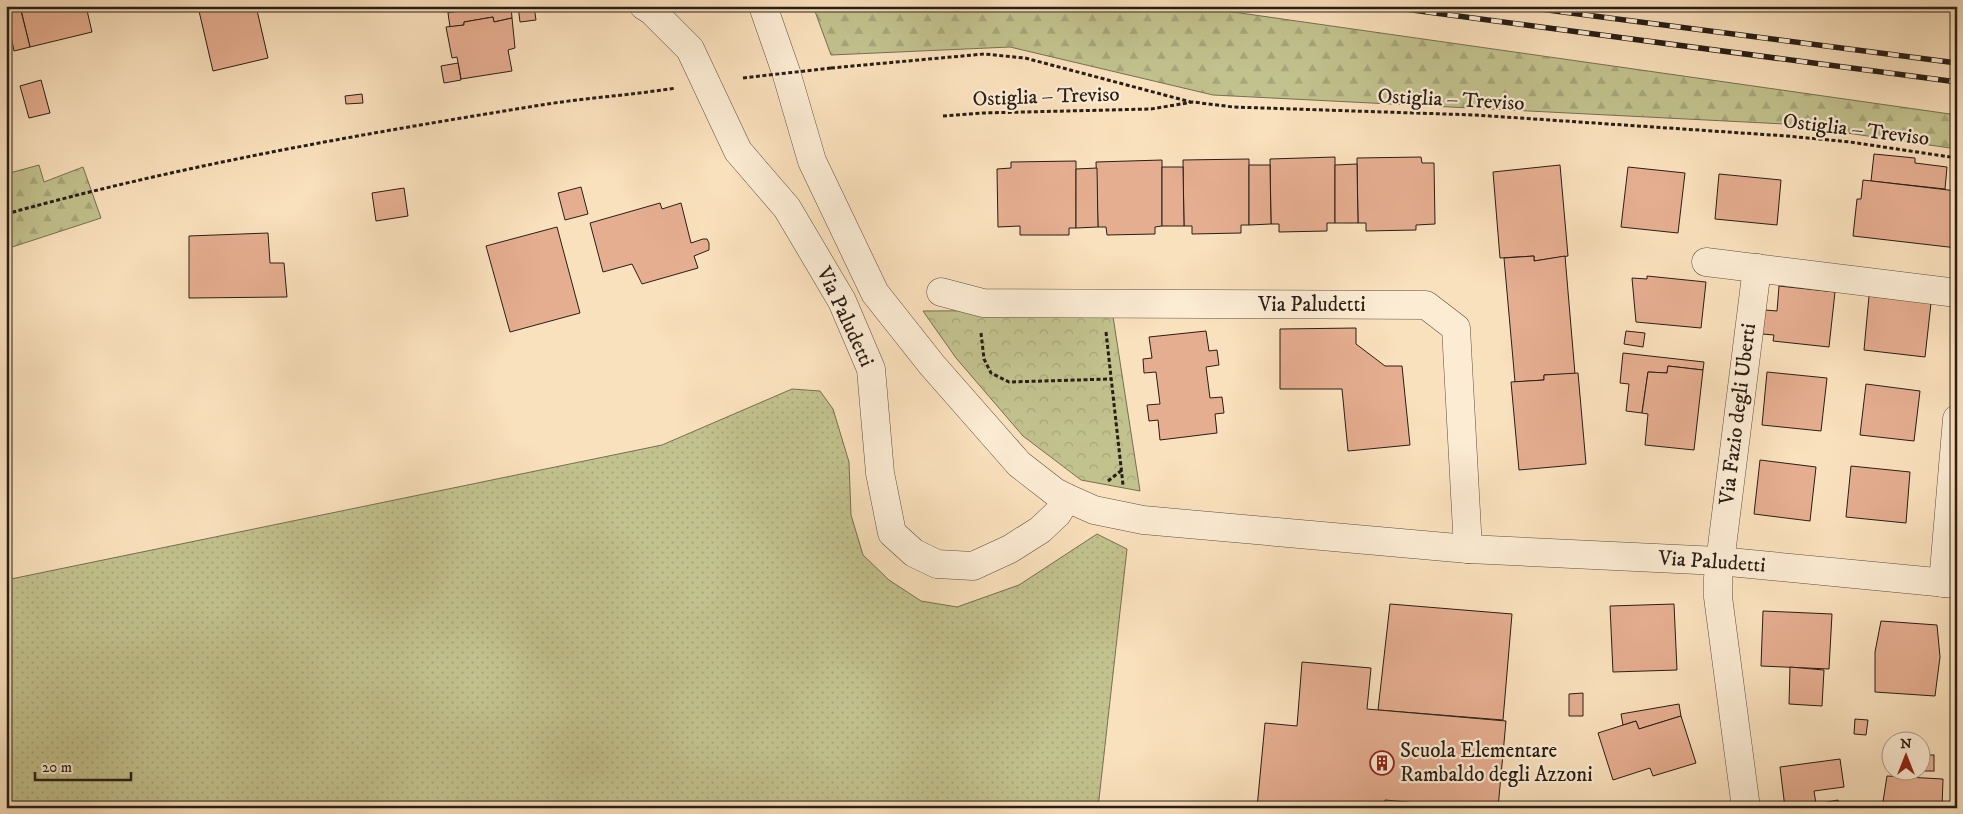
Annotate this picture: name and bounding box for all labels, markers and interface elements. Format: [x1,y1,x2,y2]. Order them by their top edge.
street label: Ostiglia – Treviso [972,81,1120,113]
street label: Ostiglia – Treviso [1377,83,1525,117]
street label: Ostiglia – Treviso [1781,108,1931,152]
street label: Via Paludetti [810,262,880,371]
street label: Via Paludetti [1257,292,1366,318]
street label: Via Fazio degli Uberti [1714,322,1762,507]
street label: Via Paludetti [1656,545,1767,579]
north arrow [1880,732,1930,782]
text: N [1900,735,1912,753]
place label: Scuola Elementare Rambaldo degli Azzoni [1400,738,1593,788]
scale bar [35,749,131,781]
building icon: Scuola Elementare Rambaldo degli Azzoni [1369,750,1395,776]
text: 20 m [42,758,72,777]

